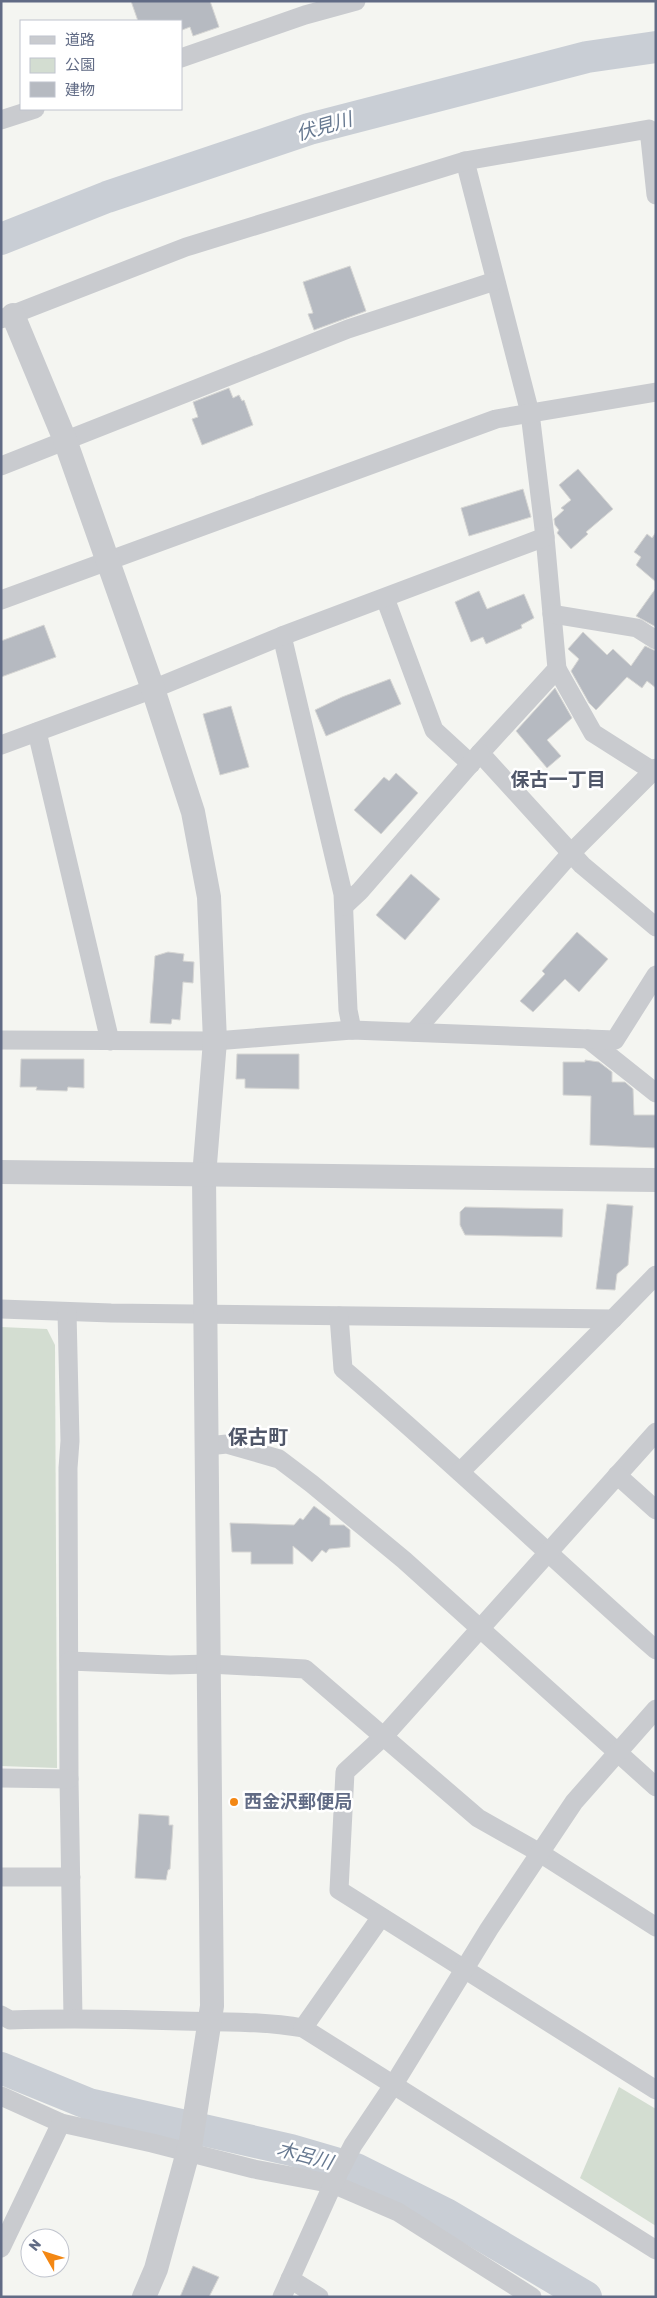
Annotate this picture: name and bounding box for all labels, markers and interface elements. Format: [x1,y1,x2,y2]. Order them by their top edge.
legend [20,20,182,110]
text: 道路 [65,31,95,49]
text: 公園 [65,56,95,74]
text: 建物 [65,81,95,99]
water label: 伏見川 [294,107,357,145]
district label: 保古一丁目 [510,768,606,791]
district label: 保古町 [228,1425,288,1449]
place label: 西金沢郵便局 [244,1791,352,1813]
marker: 西金沢郵便局 [228,1796,240,1808]
water label: 木呂川 [274,2137,337,2174]
north arrow [20,2228,70,2278]
text: N [26,2236,45,2254]

